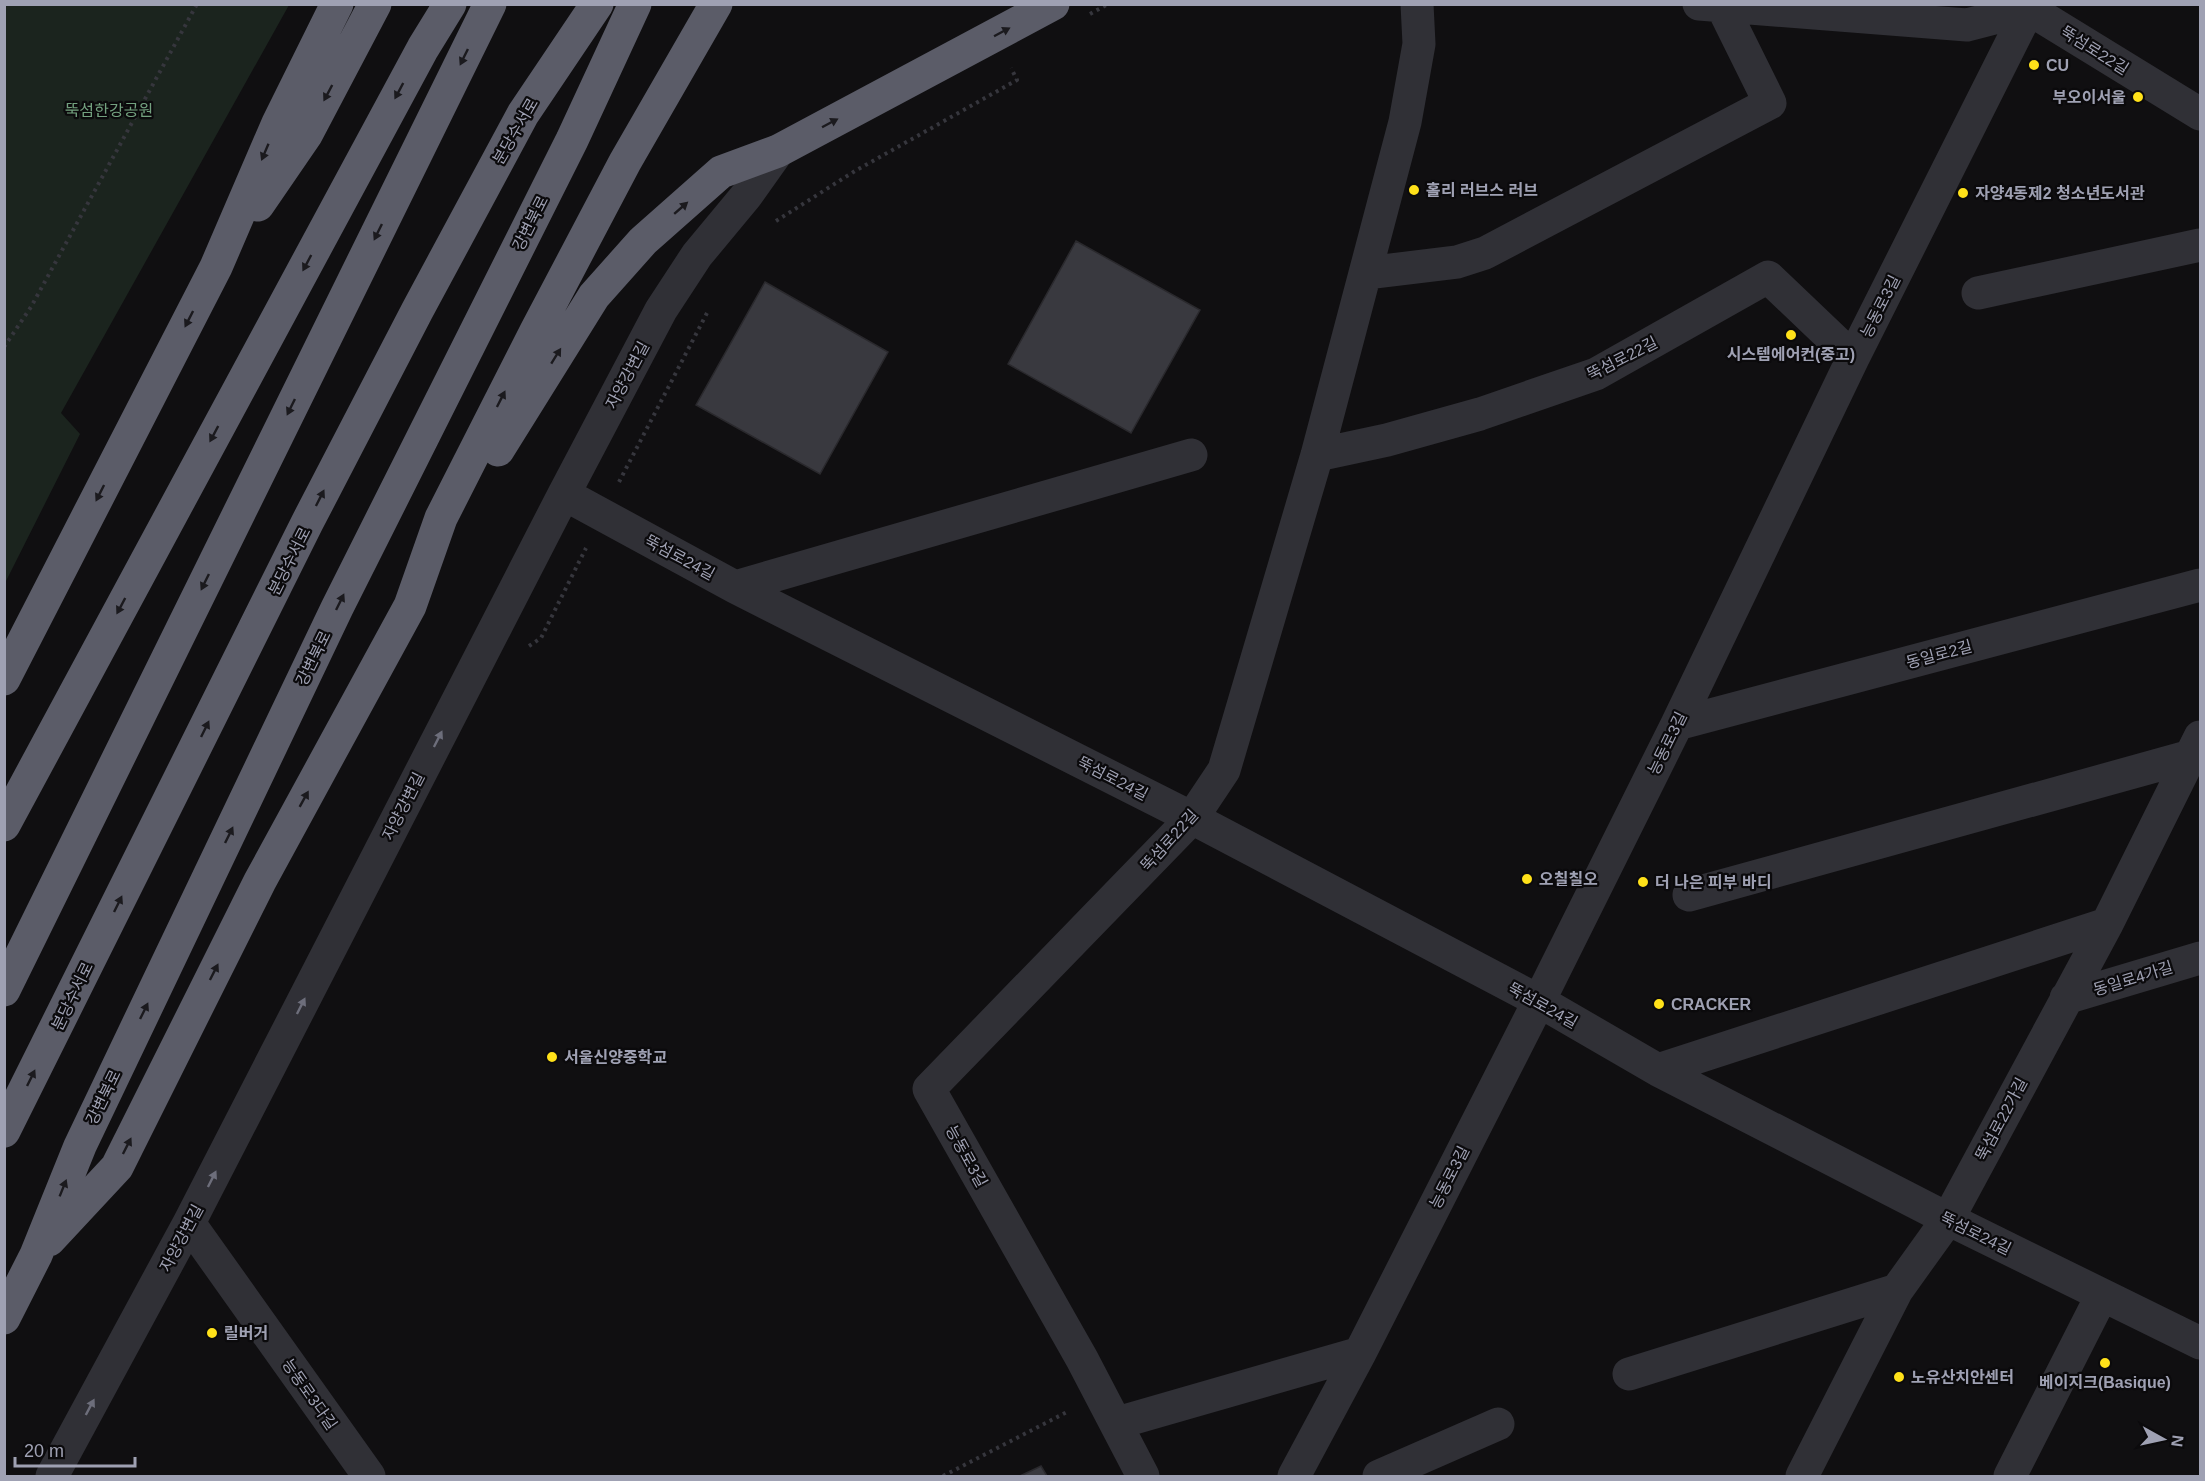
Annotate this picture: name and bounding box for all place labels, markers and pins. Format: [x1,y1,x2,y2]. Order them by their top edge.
place label: CU [2046,57,2069,74]
marker: CU [2027,58,2041,72]
place label: 부오이서울 [2052,89,2126,106]
marker: 부오이서울 [2131,90,2145,104]
place label: 홀리 러브스 러브 [1426,182,1538,199]
marker: 홀리 러브스 러브 [1407,183,1421,197]
place label: 자양4동제2 청소년도서관 [1975,185,2145,202]
marker: 자양4동제2 청소년도서관 [1956,186,1970,200]
marker: 시스템에어컨(중고) [1784,328,1798,342]
place label: 시스템에어컨(중고) [1727,346,1855,363]
place label: 오칠칠오 [1539,870,1598,888]
marker: 오칠칠오 [1520,872,1534,886]
place label: 더 나은 피부 바디 [1655,874,1771,891]
marker: 더 나은 피부 바디 [1636,875,1650,889]
place label: CRACKER [1671,996,1751,1013]
marker: CRACKER [1652,997,1666,1011]
place label: 서울신양중학교 [564,1048,667,1066]
marker: 서울신양중학교 [545,1050,559,1064]
place label: 릴버거 [224,1325,268,1342]
marker: 릴버거 [205,1326,219,1340]
marker: 베이지크(Basique) [2098,1356,2112,1370]
place label: 노유산치안센터 [1911,1369,2014,1386]
marker: 노유산치안센터 [1892,1370,1906,1384]
place label: 베이지크(Basique) [2039,1374,2171,1391]

